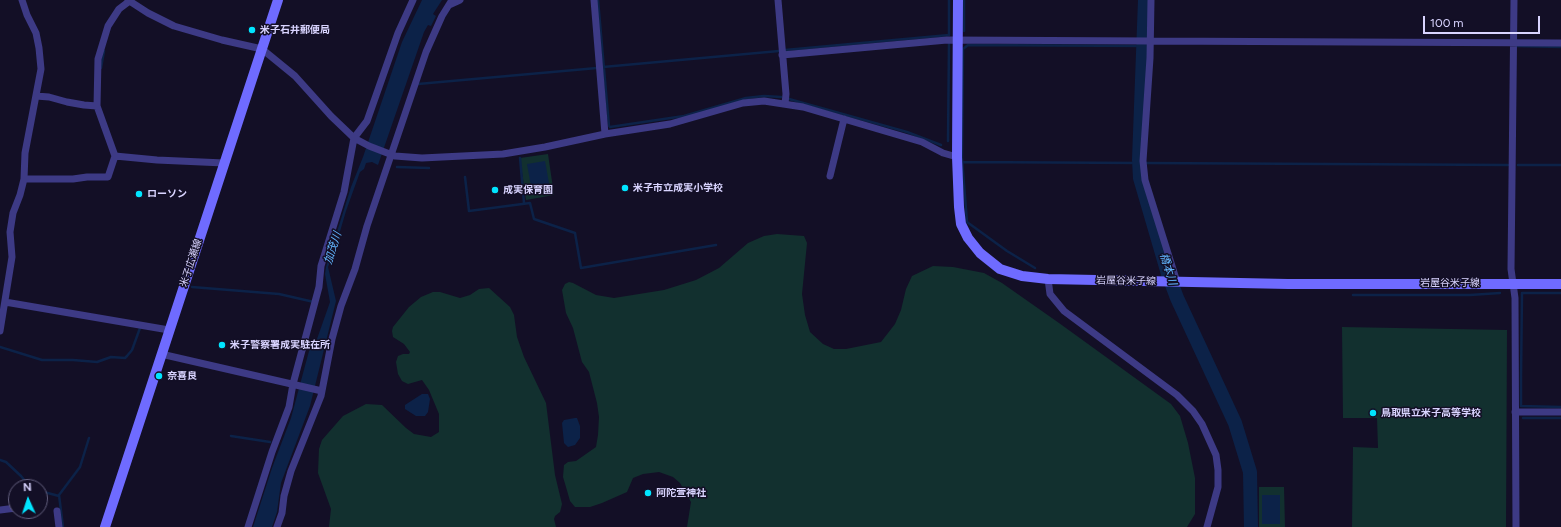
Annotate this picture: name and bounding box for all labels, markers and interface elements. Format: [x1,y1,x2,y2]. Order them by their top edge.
scale bar [1425,8,1542,34]
text: 100 m [1430,16,1464,30]
place label: 米子石井郵便局 [260,24,330,36]
marker: 米子石井郵便局 [247,25,257,35]
place label: 米子市立成実小学校 [633,182,723,194]
marker: 米子市立成実小学校 [620,183,630,193]
place label: 成実保育園 [503,184,553,196]
marker: 成実保育園 [490,185,500,195]
place label: ローソン [147,188,187,200]
marker: ローソン [134,189,144,199]
water label: 加茂川 [322,230,344,266]
street label: 米子広瀬線 [178,237,204,289]
water label: 橋本川 [1157,251,1179,287]
street label: 岩屋谷米子線 [1096,274,1156,288]
street label: 岩屋谷米子線 [1420,277,1480,289]
place label: 米子警察署成実駐在所 [230,339,330,351]
marker: 米子警察署成実駐在所 [217,340,227,350]
place label: 奈喜良 [167,370,197,382]
marker: 奈喜良 [154,371,164,381]
place label: 鳥取県立米子高等学校 [1381,407,1481,419]
marker: 鳥取県立米子高等学校 [1368,408,1378,418]
north arrow [8,479,48,519]
text: N [23,481,32,494]
place label: 阿陀萱神社 [656,487,706,499]
marker: 阿陀萱神社 [643,488,653,498]

